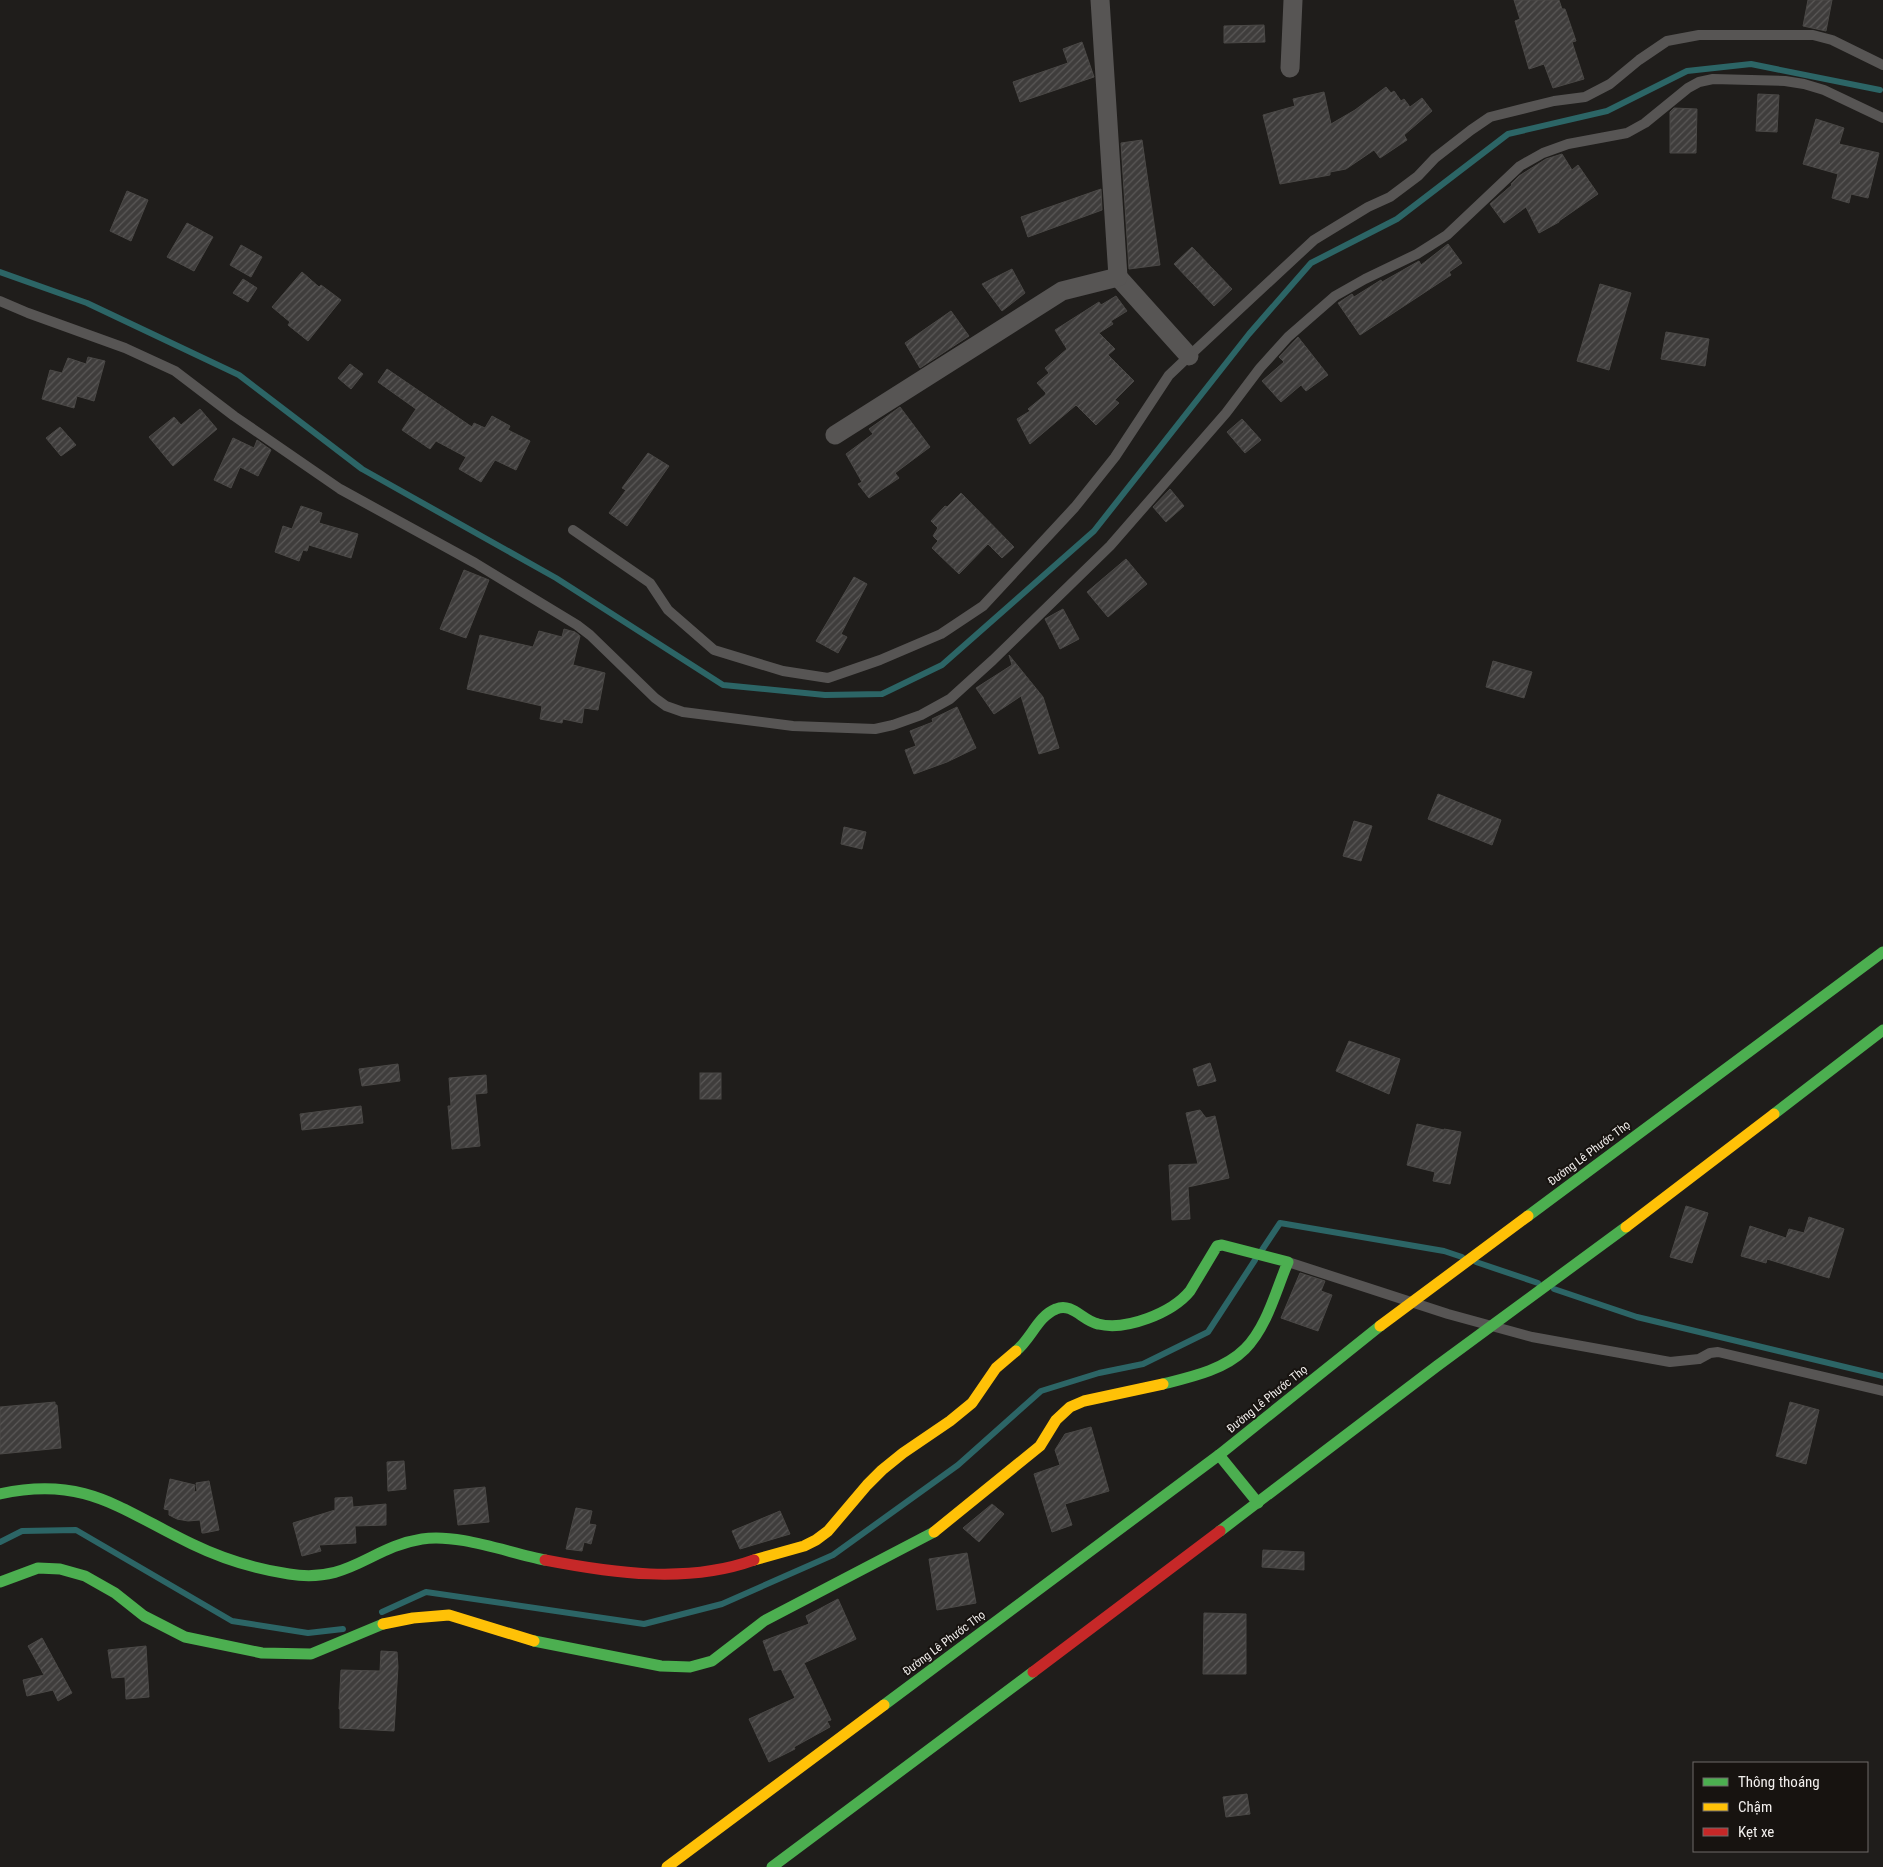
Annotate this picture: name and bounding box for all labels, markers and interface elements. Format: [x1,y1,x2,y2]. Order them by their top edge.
street label: Đường Lê Phước Thọ [1545,1117,1633,1189]
street label: Đường Lê Phước Thọ [1224,1362,1310,1436]
street label: Đường Lê Phước Thọ [900,1607,988,1679]
legend [1693,1762,1868,1852]
text: Thông thoáng [1738,1773,1820,1791]
text: Chậm [1738,1798,1772,1816]
text: Kẹt xe [1738,1823,1774,1841]

